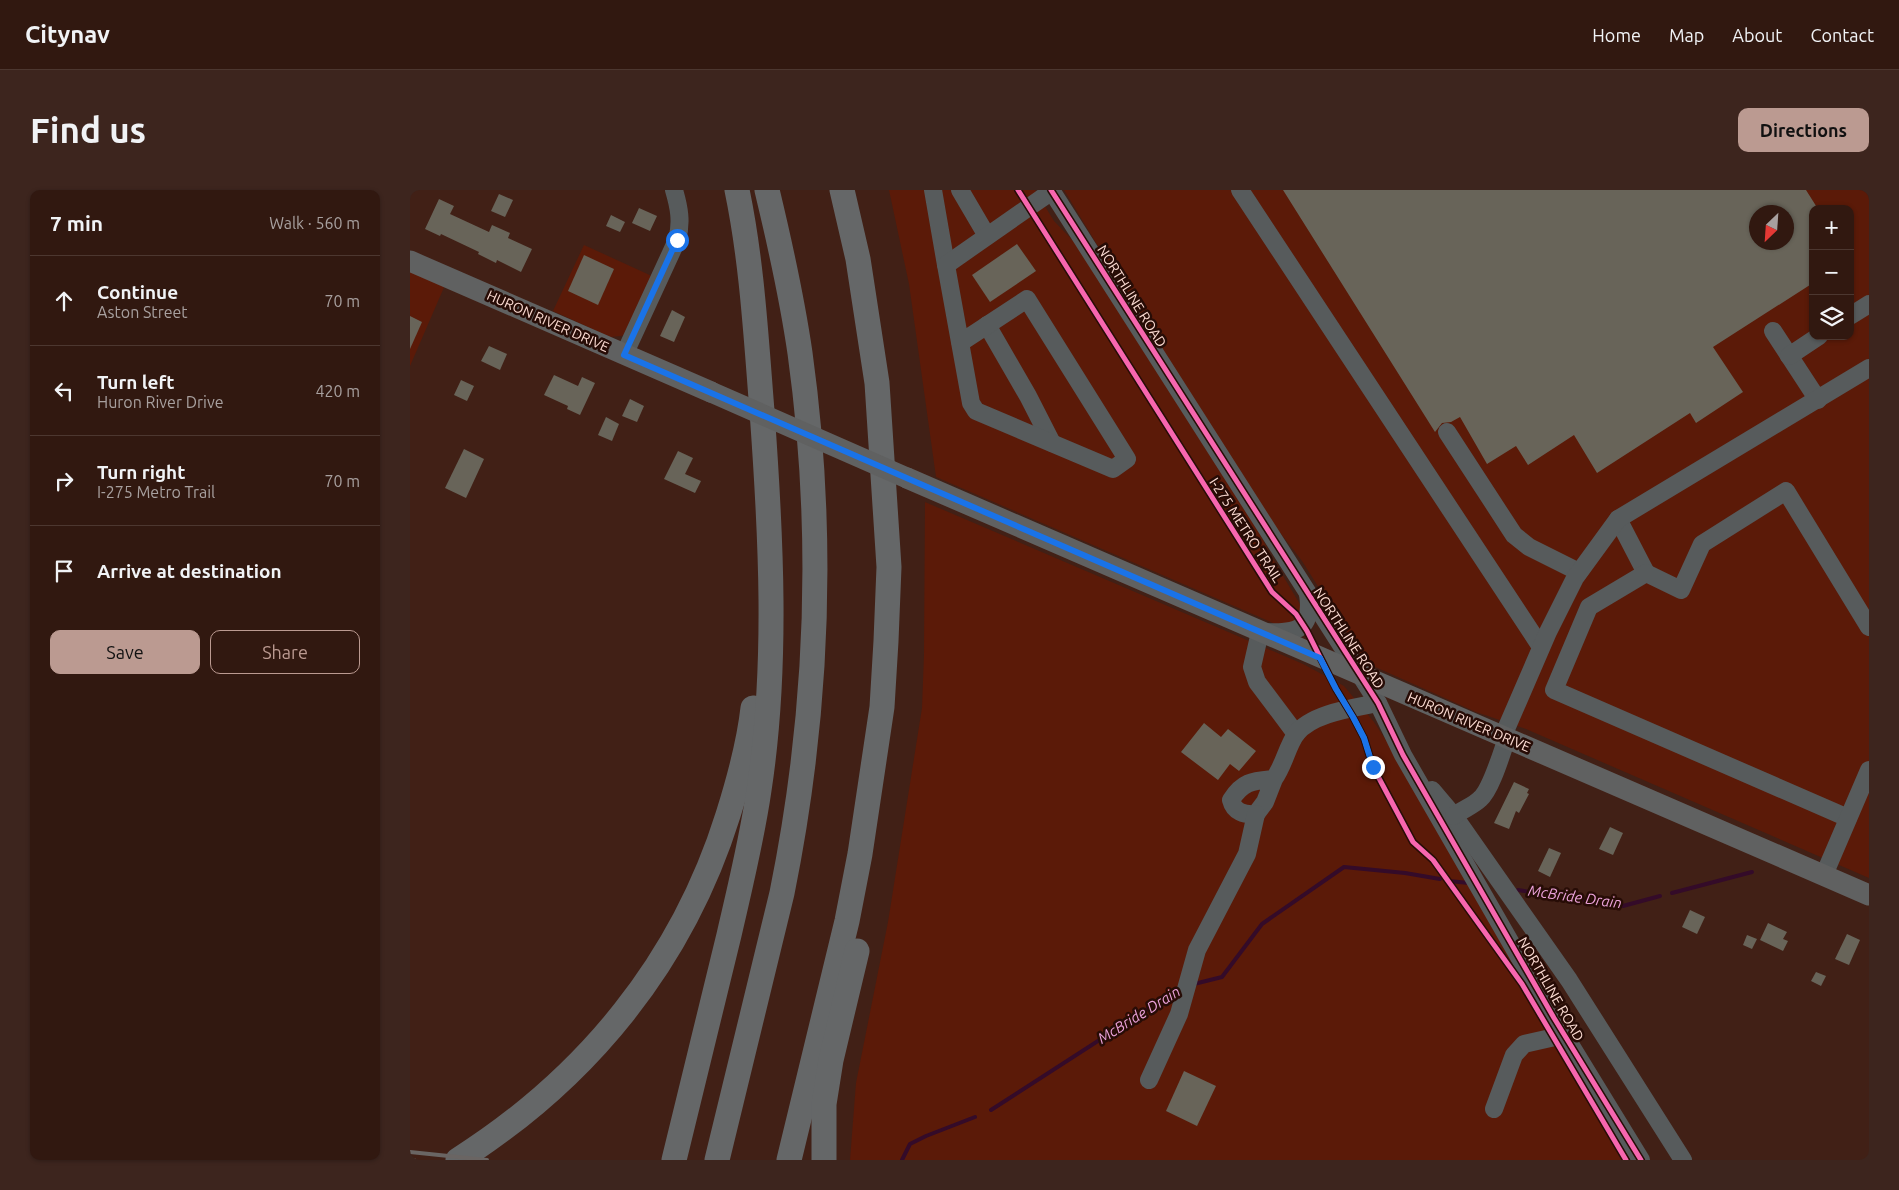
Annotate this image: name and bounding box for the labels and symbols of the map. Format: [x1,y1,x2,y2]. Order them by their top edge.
north arrow [1749,205,1794,250]
route start [666,229,689,252]
street label: NORTHLINE ROAD [1094,242,1170,350]
street label: HURON RIVER DRIVE [484,287,612,355]
street label: I-275 METRO TRAIL [1206,475,1286,585]
street label: NORTHLINE ROAD [1310,584,1388,692]
street label: HURON RIVER DRIVE [1405,689,1533,755]
route end [1362,756,1385,779]
water label: McBride Drain [1527,882,1623,911]
street label: NORTHLINE ROAD [1515,934,1587,1044]
water label: McBride Drain [1094,982,1183,1047]

